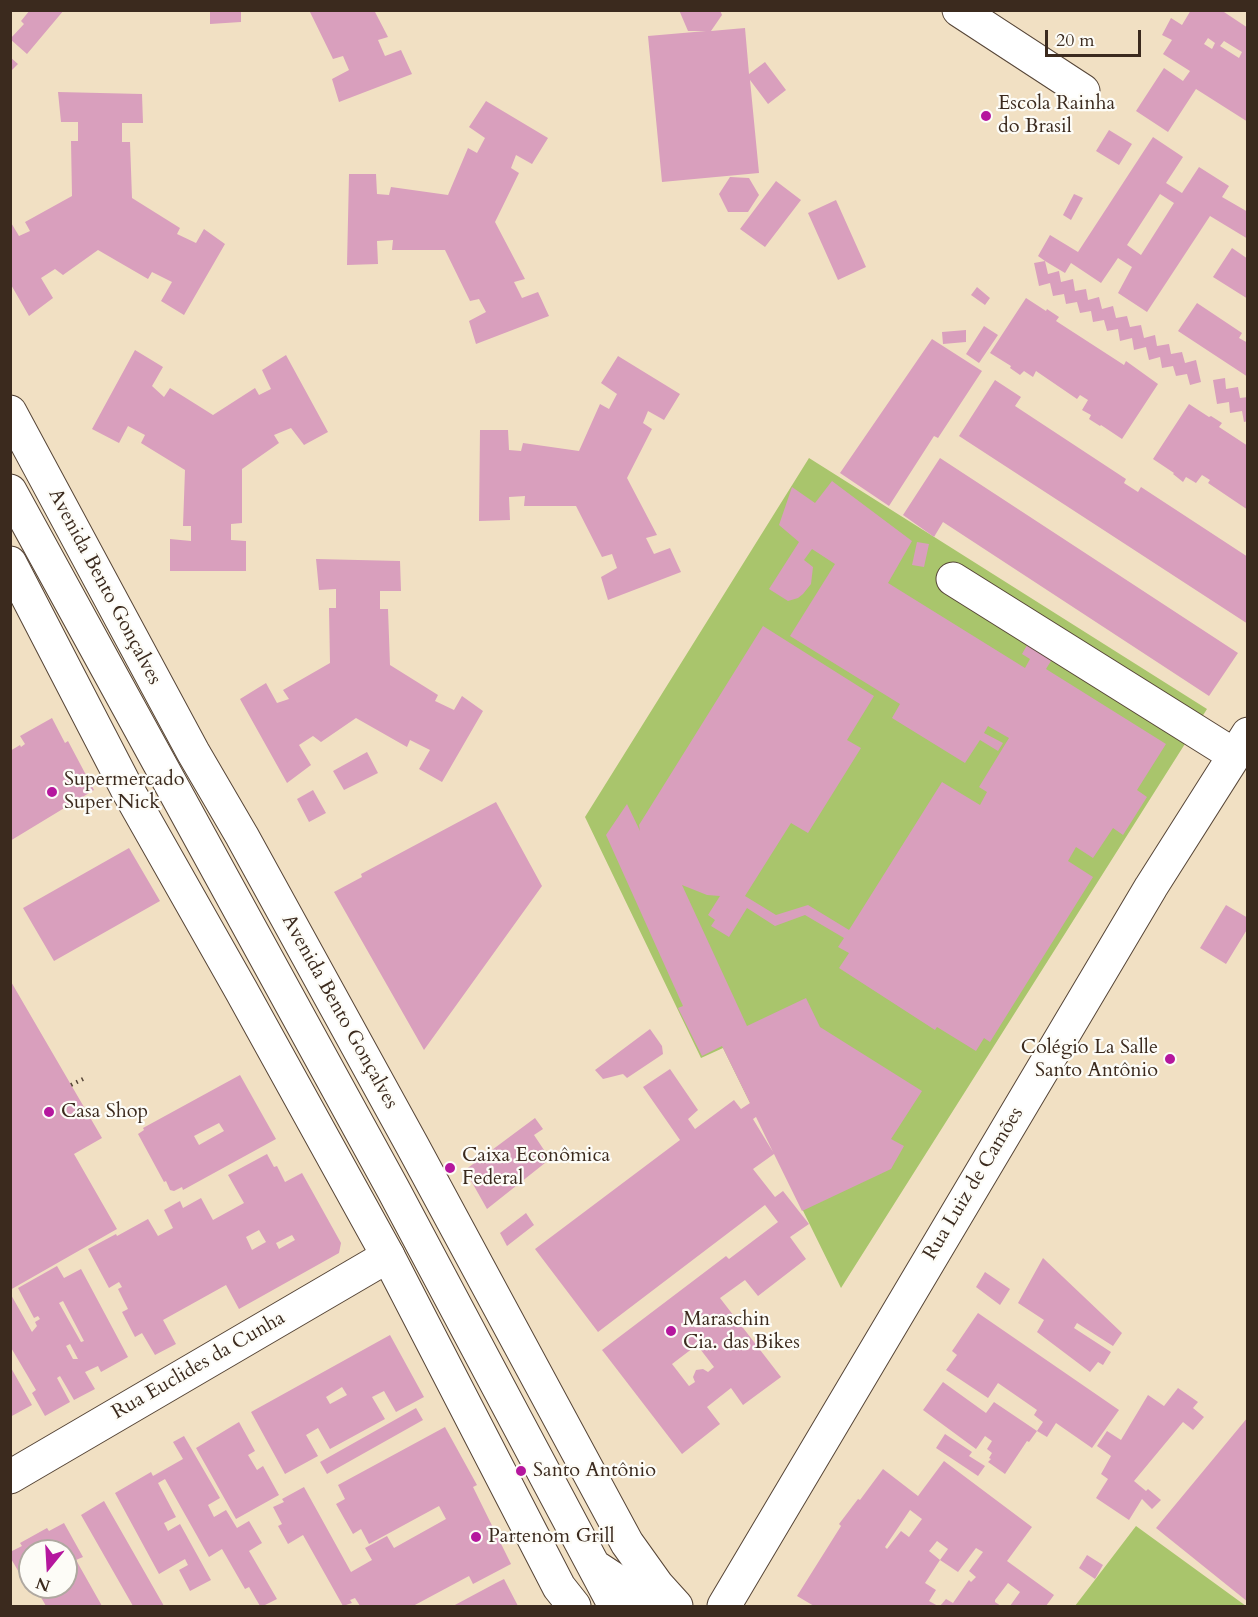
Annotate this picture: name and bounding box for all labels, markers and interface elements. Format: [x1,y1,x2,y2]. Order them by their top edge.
scale bar [1048,18,1144,56]
text: 20 m [1056,28,1095,53]
place label: Escola Rainha do Brasil [998,92,1115,139]
marker: Escola Rainha do Brasil [979,109,993,123]
street label: Avenida Bento Gonçalves [42,485,166,689]
place label: Supermercado Super Nick [64,768,185,815]
marker: Supermercado Super Nick [45,785,59,799]
street label: Avenida Bento Gonçalves [276,911,402,1113]
place label: Colégio La Salle Santo Antônio [1021,1036,1158,1083]
marker: Colégio La Salle Santo Antônio [1163,1052,1177,1066]
place label: Casa Shop [61,1100,148,1124]
street label: Rua Luiz de Camões [919,1103,1029,1265]
marker: Casa Shop [42,1105,56,1119]
place label: Caixa Econômica Federal [462,1144,610,1191]
marker: Caixa Econômica Federal [443,1161,457,1175]
street label: Rua Euclides da Cunha [108,1307,290,1425]
place label: Maraschin Cia. das Bikes [683,1308,800,1355]
marker: Maraschin Cia. das Bikes [664,1324,678,1338]
place label: Santo Antônio [533,1459,656,1483]
marker: Santo Antônio [514,1464,528,1478]
place label: Partenom Grill [488,1525,615,1549]
marker: Partenom Grill [469,1530,483,1544]
north arrow [18,1539,78,1599]
text: N [33,1572,53,1597]

